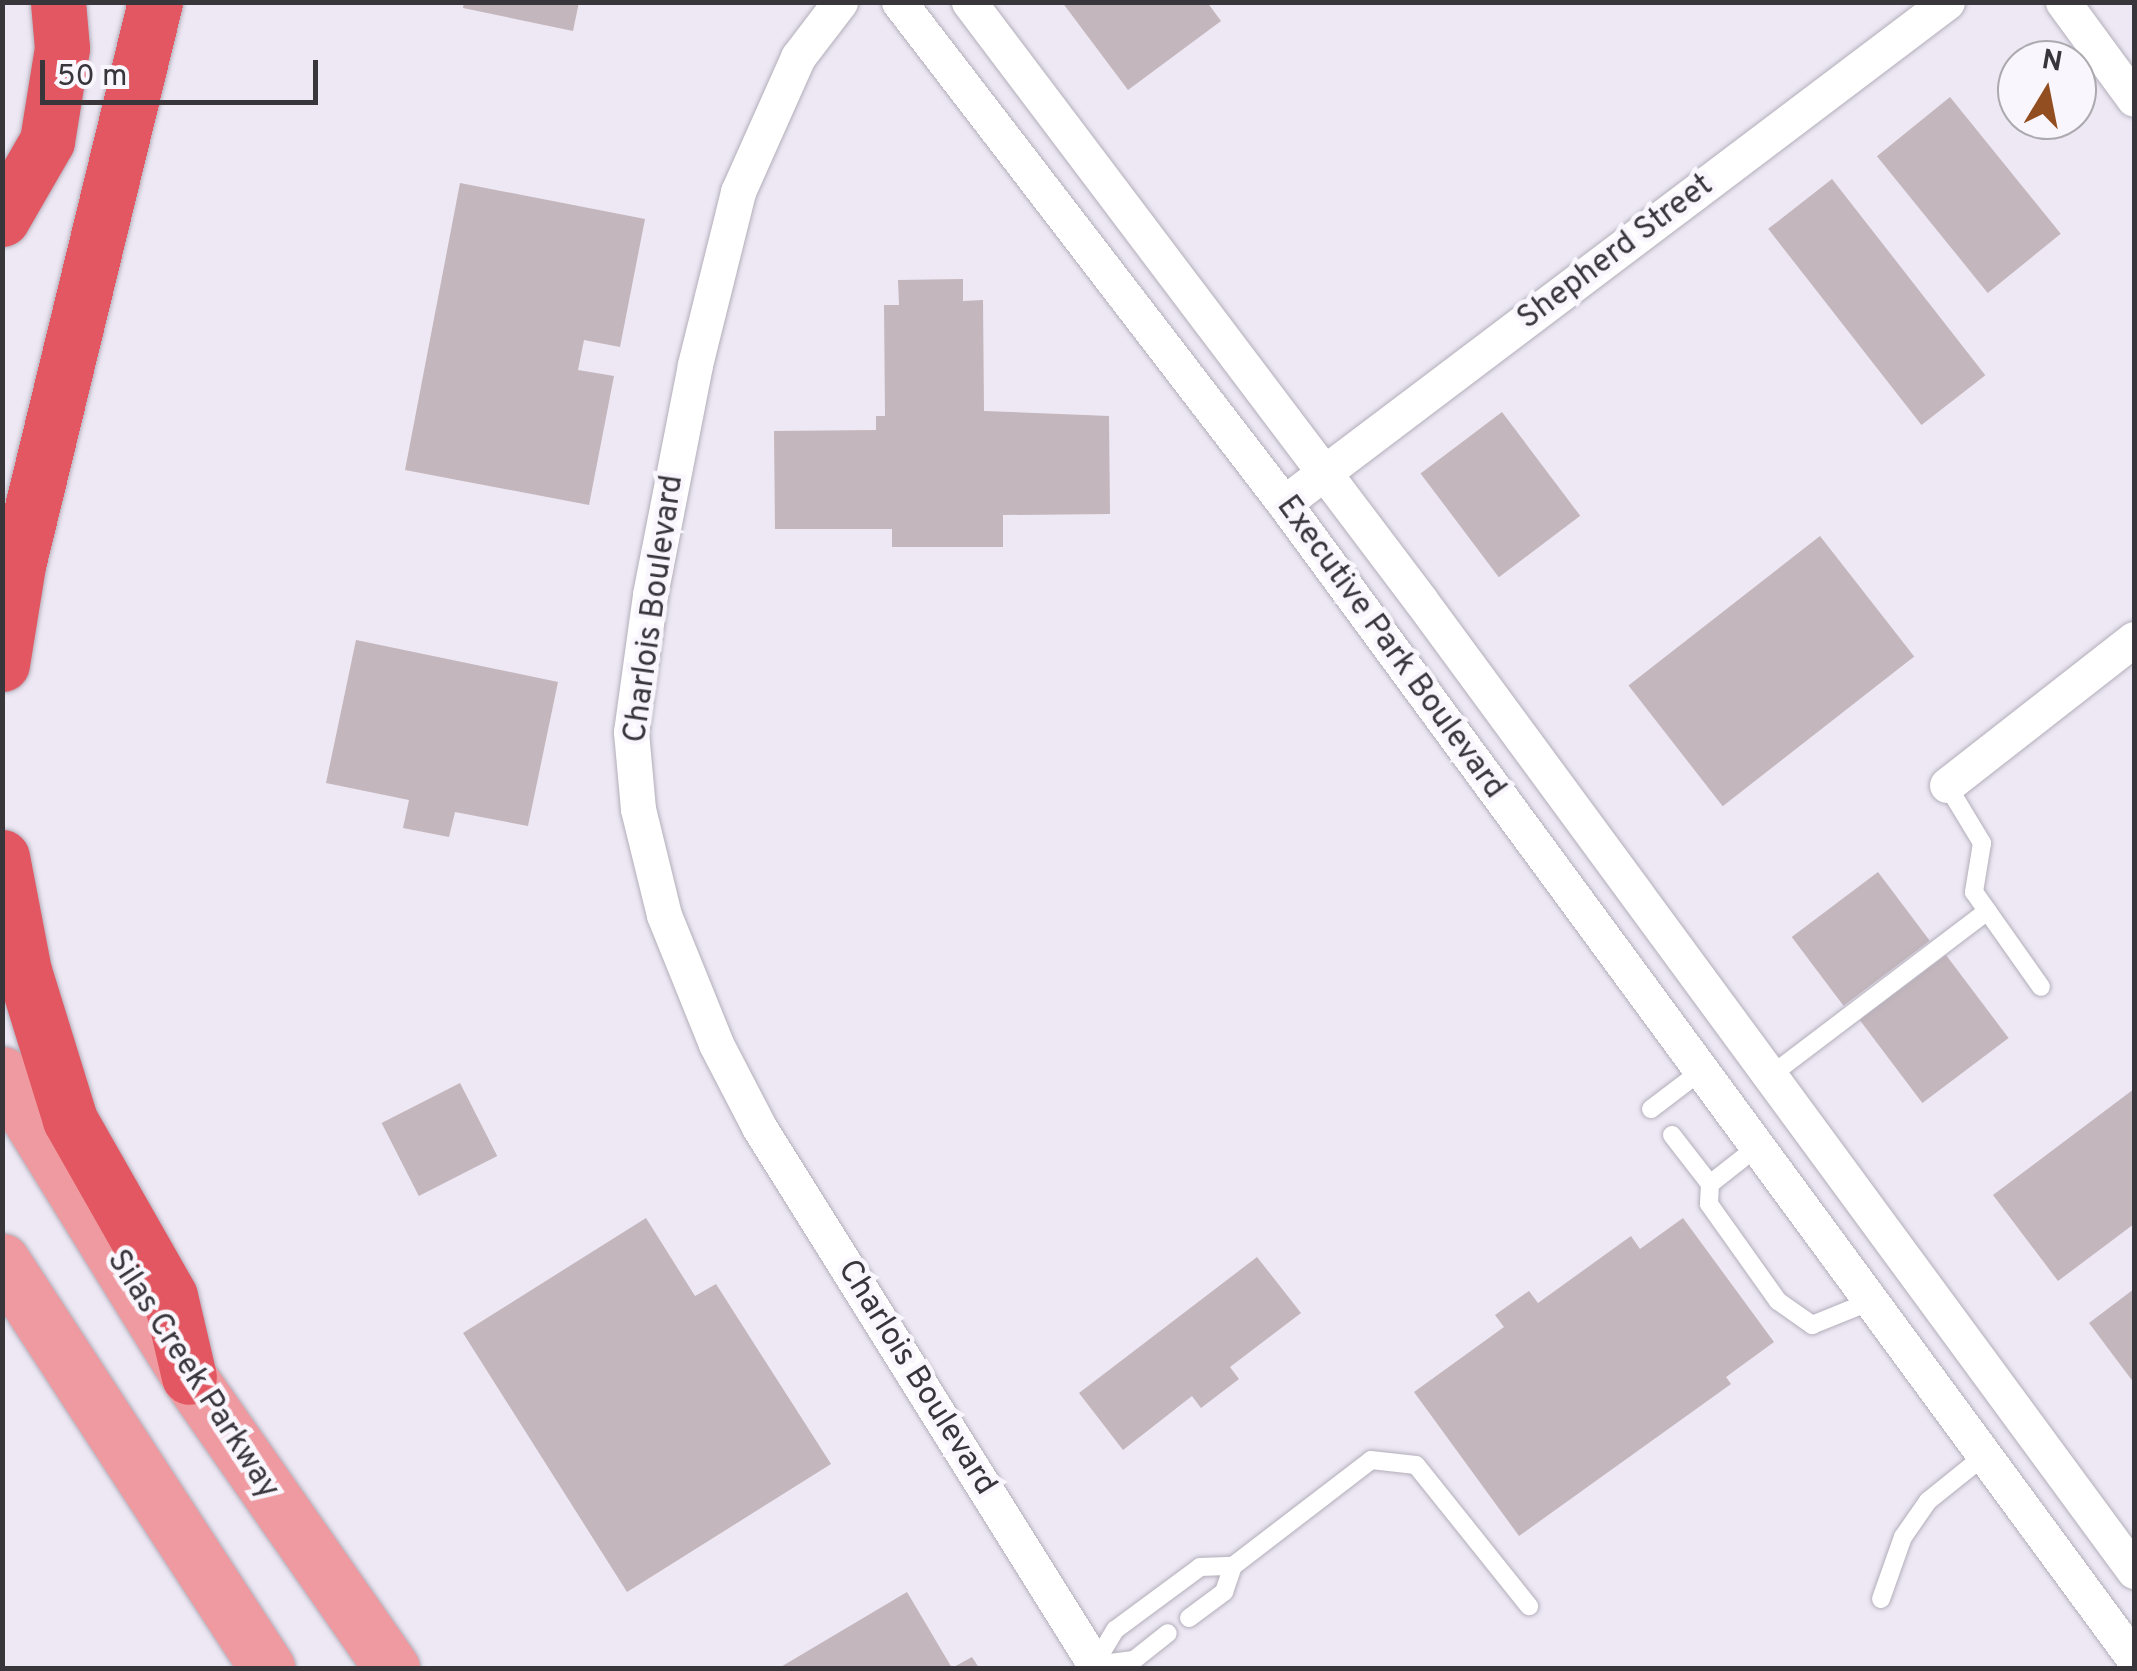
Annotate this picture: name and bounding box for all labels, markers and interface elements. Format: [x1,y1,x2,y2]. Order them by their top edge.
scale bar [45,40,322,102]
north arrow [1997,40,2097,140]
text: N [2039,43,2065,82]
text: 50 m [57,59,127,96]
street label: Shepherd Street [1511,167,1721,339]
street label: Charlois Boulevard [617,473,693,745]
street label: Executive Park Boulevard [1267,489,1513,807]
street label: Silas Creek Parkway [97,1243,287,1507]
street label: Charlois Boulevard [828,1253,1004,1503]

